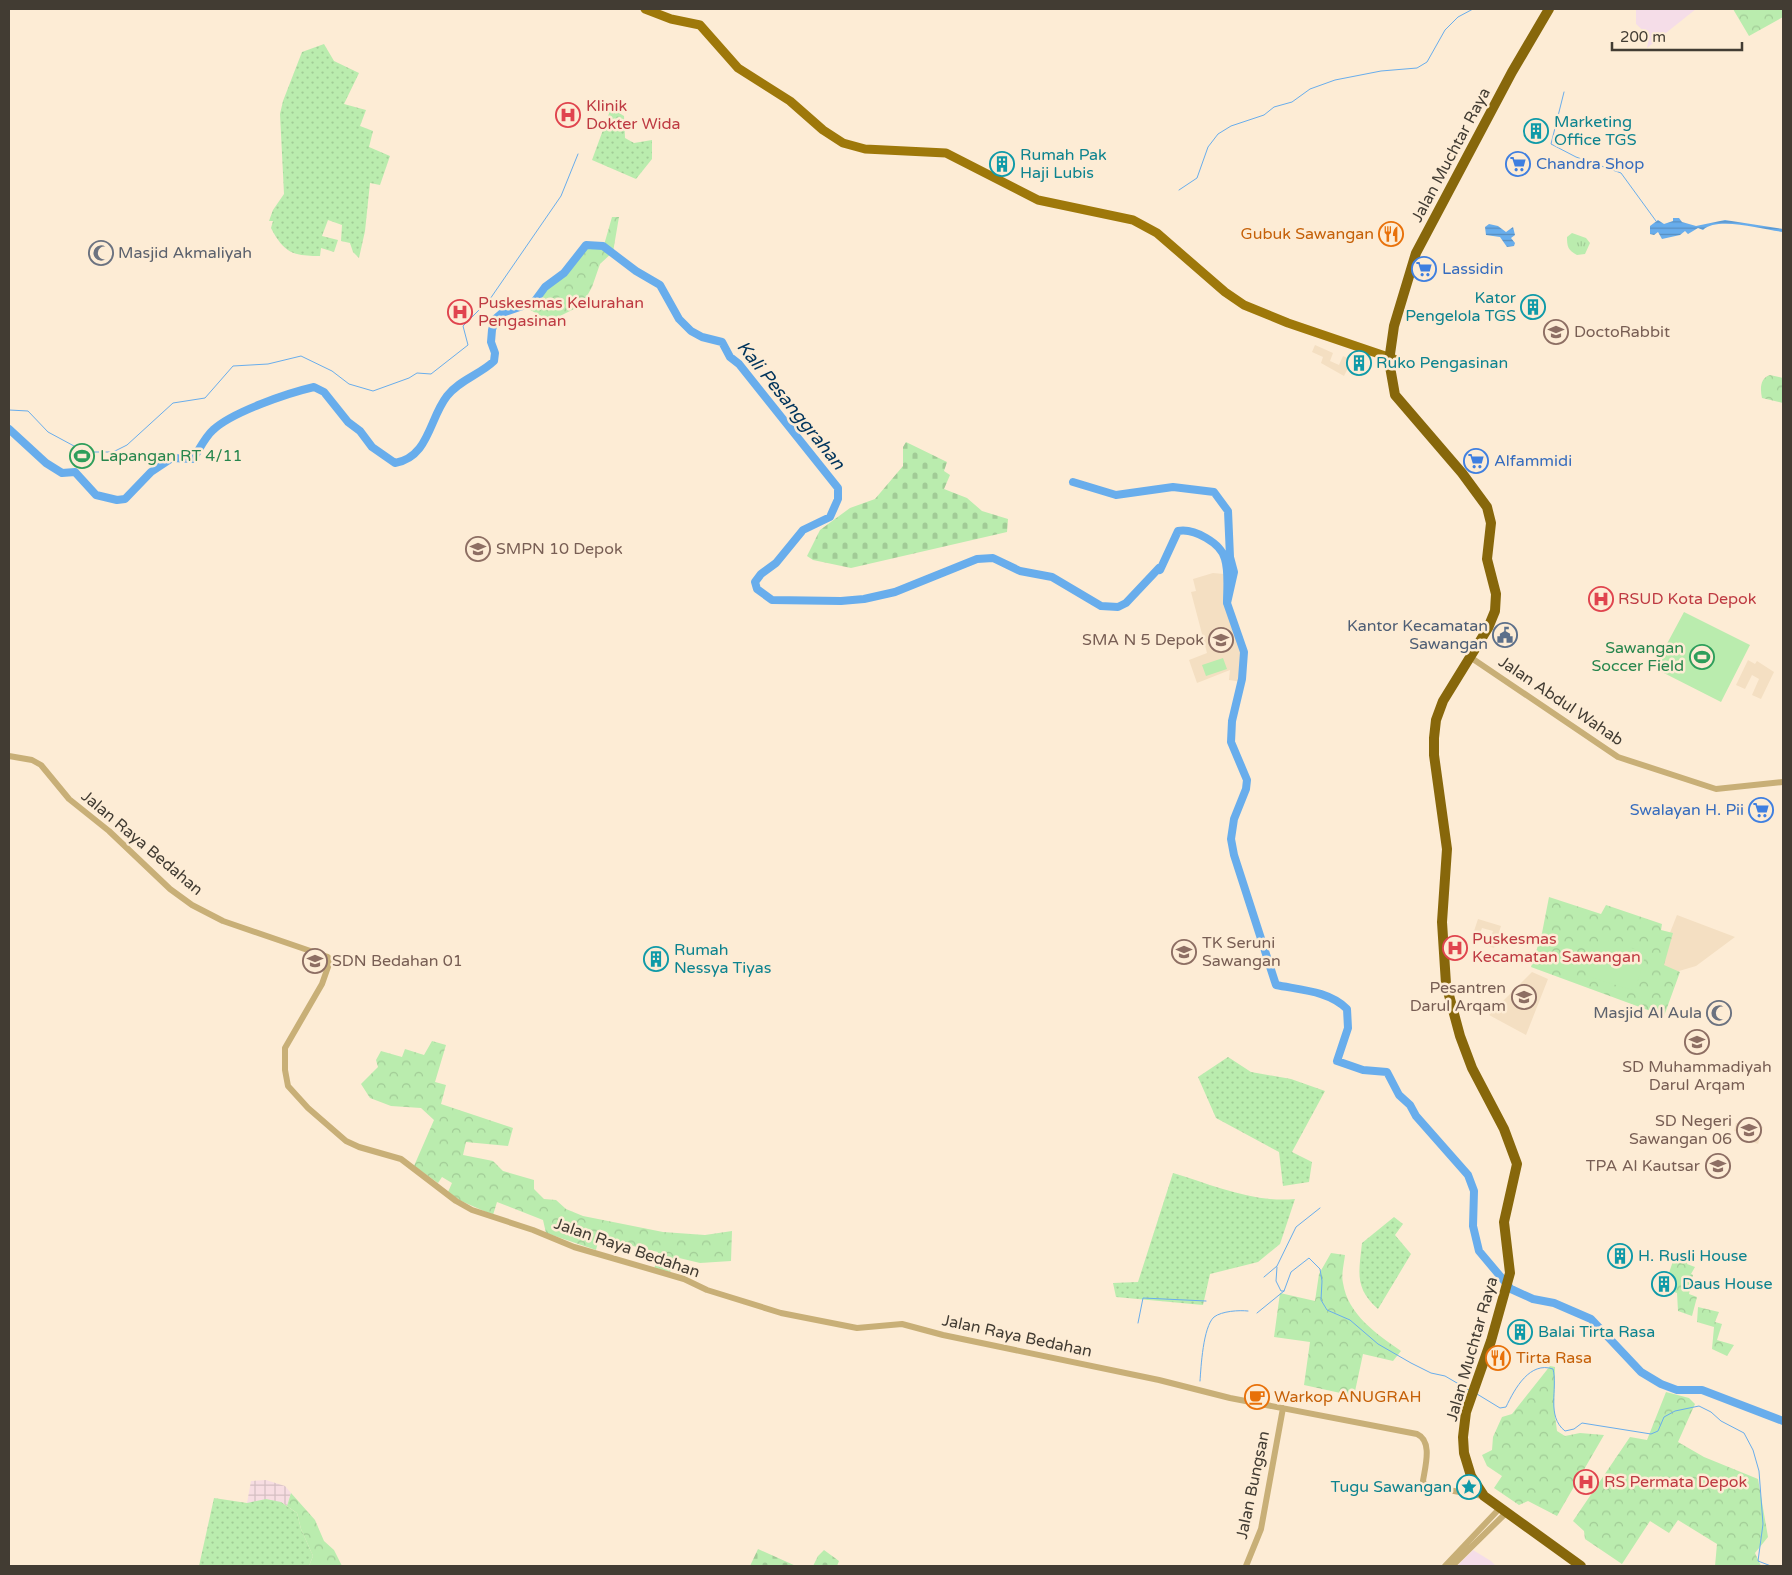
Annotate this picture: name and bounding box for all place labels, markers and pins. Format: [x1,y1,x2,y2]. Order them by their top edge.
place label: Klinik Dokter Wida [586,96,681,134]
hospital icon: Klinik Dokter Wida [555,102,581,128]
place label: Marketing Office TGS [1554,112,1637,150]
building icon: Marketing Office TGS [1523,118,1549,144]
place label: Rumah Pak Haji Lubis [1020,145,1107,183]
building icon: Rumah Pak Haji Lubis [989,151,1015,177]
supermarket icon: Chandra Shop [1505,151,1531,177]
place label: Chandra Shop [1536,154,1644,174]
restaurant icon: Gubuk Sawangan [1378,221,1404,247]
place label: Gubuk Sawangan [1241,224,1374,244]
mosque icon: Masjid Akmaliyah [88,240,114,266]
place label: Masjid Akmaliyah [118,243,252,263]
supermarket icon: Lassidin [1411,256,1437,282]
place label: Lassidin [1442,259,1503,279]
place label: Kator Pengelola TGS [1405,288,1517,326]
place label: Puskesmas Kelurahan Pengasinan [478,293,644,331]
building icon: Kator Pengelola TGS [1520,294,1546,320]
hospital icon: Puskesmas Kelurahan Pengasinan [447,299,473,325]
school or university icon: DoctoRabbit [1543,319,1569,345]
place label: DoctoRabbit [1574,322,1670,342]
building icon: Ruko Pengasinan [1346,350,1372,376]
place label: Ruko Pengasinan [1376,353,1508,373]
sports icon: Lapangan RT 4/11 [69,443,95,469]
place label: Lapangan RT 4/11 [100,446,243,466]
supermarket icon: Alfammidi [1463,448,1489,474]
place label: Alfammidi [1494,451,1572,471]
school or university icon: SMPN 10 Depok [465,536,491,562]
place label: SMPN 10 Depok [496,539,623,559]
hospital icon: RSUD Kota Depok [1588,586,1614,612]
place label: RSUD Kota Depok [1618,589,1757,609]
place label: Kantor Kecamatan Sawangan [1347,616,1488,654]
public building icon: Kantor Kecamatan Sawangan [1492,622,1518,648]
school or university icon: SMA N 5 Depok [1208,627,1234,653]
place label: SMA N 5 Depok [1082,630,1204,650]
place label: Sawangan Soccer Field [1591,638,1684,676]
sports icon: Sawangan Soccer Field [1689,644,1715,670]
supermarket icon: Swalayan H. Pii [1748,797,1774,823]
place label: Swalayan H. Pii [1630,800,1744,820]
place label: Puskesmas Kecamatan Sawangan [1472,929,1641,967]
place label: TK Seruni Sawangan [1202,933,1281,971]
hospital icon: Puskesmas Kecamatan Sawangan [1442,935,1468,961]
school or university icon: TK Seruni Sawangan [1171,939,1197,965]
place label: Rumah Nessya Tiyas [674,940,771,978]
building icon: Rumah Nessya Tiyas [643,946,669,972]
school or university icon: SDN Bedahan 01 [302,948,328,974]
place label: SDN Bedahan 01 [332,951,463,971]
place label: Pesantren Darul Arqam [1410,978,1506,1016]
school or university icon: Pesantren Darul Arqam [1511,984,1537,1010]
mosque icon: Masjid Al Aula [1706,1000,1732,1026]
place label: Masjid Al Aula [1593,1003,1702,1023]
school or university icon: SD Muhammadiyah Darul Arqam [1684,1029,1710,1055]
place label: SD Muhammadiyah Darul Arqam [1622,1057,1772,1095]
place label: SD Negeri Sawangan 06 [1629,1111,1732,1149]
school or university icon: SD Negeri Sawangan 06 [1736,1117,1762,1143]
school or university icon: TPA Al Kautsar [1705,1153,1731,1179]
place label: TPA Al Kautsar [1586,1156,1701,1176]
building icon: H. Rusli House [1607,1243,1633,1269]
place label: H. Rusli House [1638,1246,1747,1266]
building icon: Daus House [1651,1271,1677,1297]
place label: Daus House [1682,1274,1772,1294]
building icon: Balai Tirta Rasa [1507,1319,1533,1345]
place label: Balai Tirta Rasa [1538,1322,1655,1342]
restaurant icon: Tirta Rasa [1485,1345,1511,1371]
place label: Tirta Rasa [1516,1348,1592,1368]
cafe icon: Warkop ANUGRAH [1244,1384,1270,1410]
place label: Warkop ANUGRAH [1274,1387,1422,1407]
hospital icon: RS Permata Depok [1573,1469,1599,1495]
place label: RS Permata Depok [1604,1472,1747,1492]
place icon: Tugu Sawangan [1456,1474,1482,1500]
place label: Tugu Sawangan [1331,1477,1452,1497]

